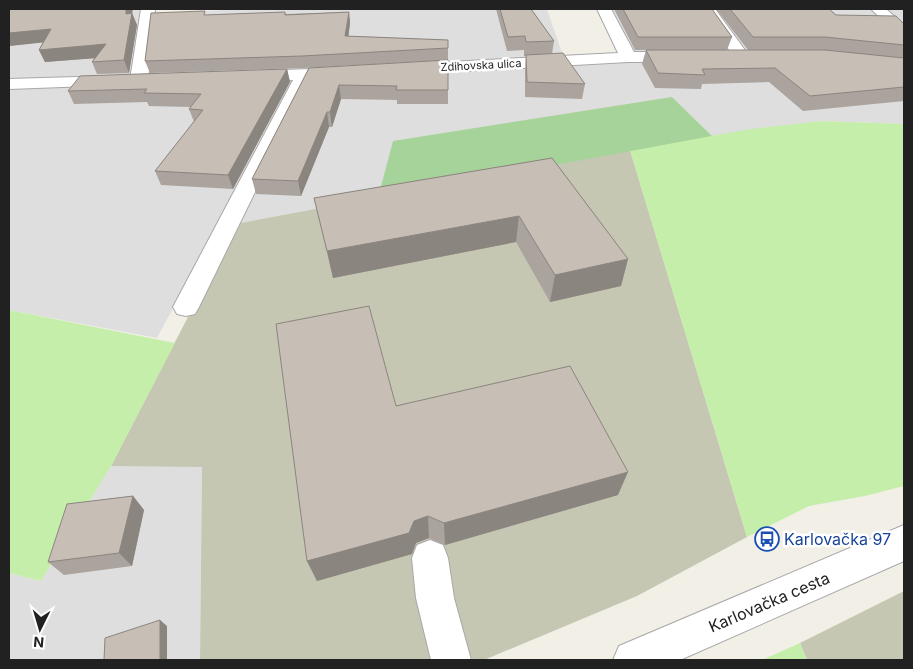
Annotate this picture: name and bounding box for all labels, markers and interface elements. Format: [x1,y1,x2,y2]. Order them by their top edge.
street label: Zdihovska ulica [440,56,522,74]
bus stop icon: Karlovačka 97 [754,526,780,552]
place label: Karlovačka 97 [784,529,891,549]
street label: Karlovačka cesta [705,567,833,637]
north arrow [15,604,65,654]
text: N [33,634,45,651]

